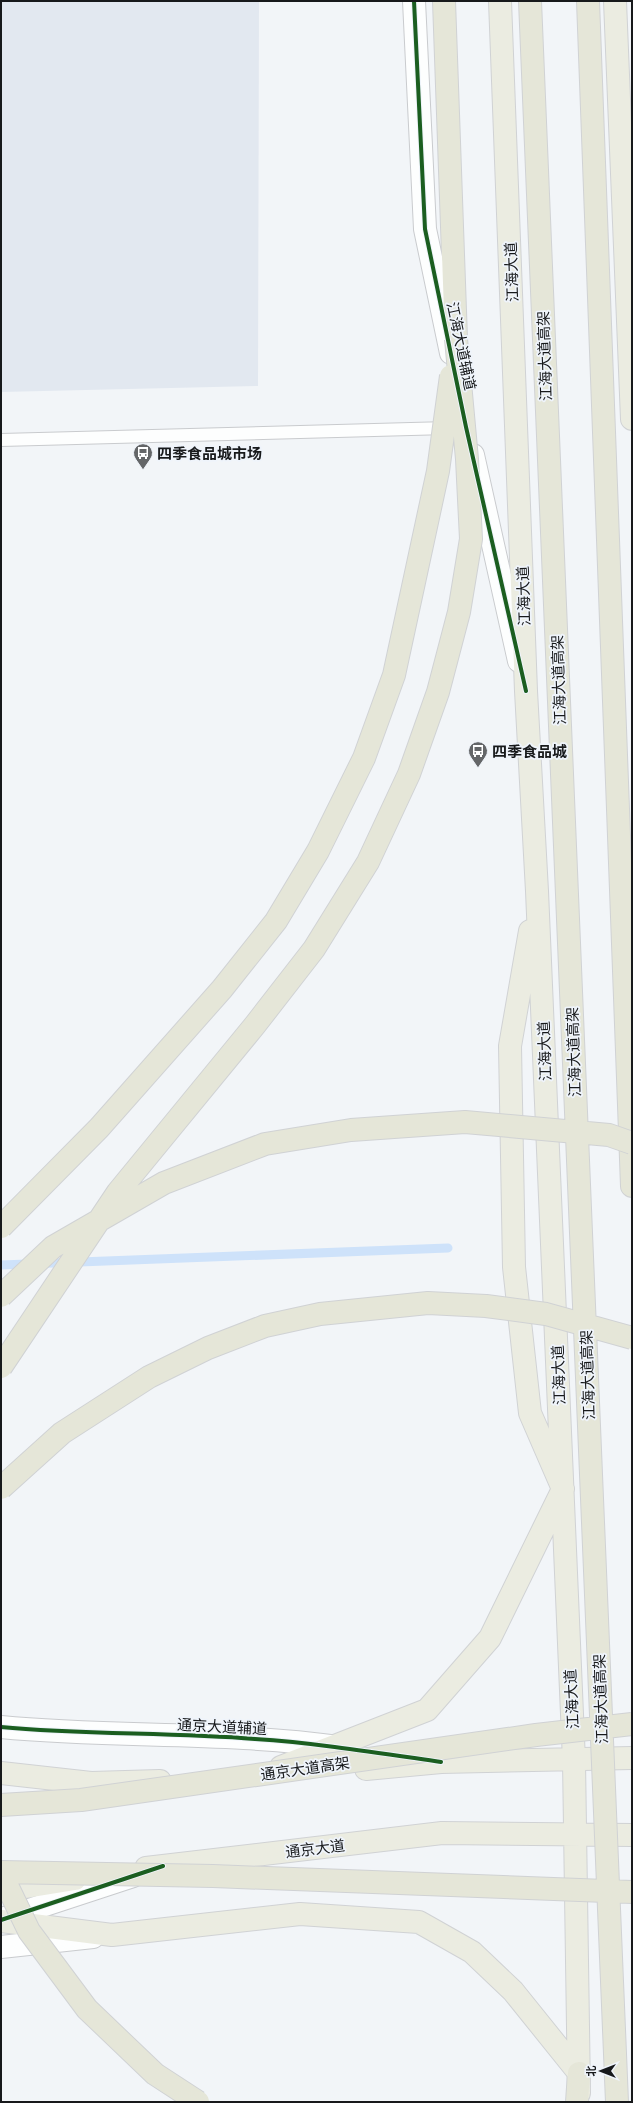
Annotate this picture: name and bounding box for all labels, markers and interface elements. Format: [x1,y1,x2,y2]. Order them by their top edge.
street label: 江海大道 [501,242,521,302]
street label: 江海大道辅道 [444,300,480,392]
street label: 江海大道高架 [533,311,555,401]
bus stop icon: 四季食品城市场 [132,442,154,470]
place label: 四季食品城市场 [157,444,262,462]
street label: 江海大道 [513,566,533,626]
street label: 江海大道高架 [547,635,569,725]
bus stop icon: 四季食品城 [467,740,489,768]
place label: 四季食品城 [492,742,567,760]
street label: 江海大道高架 [562,1007,584,1097]
street label: 江海大道 [534,1021,554,1081]
street label: 江海大道高架 [576,1330,598,1420]
street label: 江海大道 [548,1345,568,1405]
street label: 江海大道高架 [589,1654,611,1744]
street label: 江海大道 [560,1669,582,1729]
street label: 通京大道辅道 [177,1715,267,1737]
street label: 通京大道高架 [259,1753,351,1783]
street label: 通京大道 [284,1835,346,1861]
north arrow [581,2051,621,2091]
text: 北 [584,2066,597,2077]

